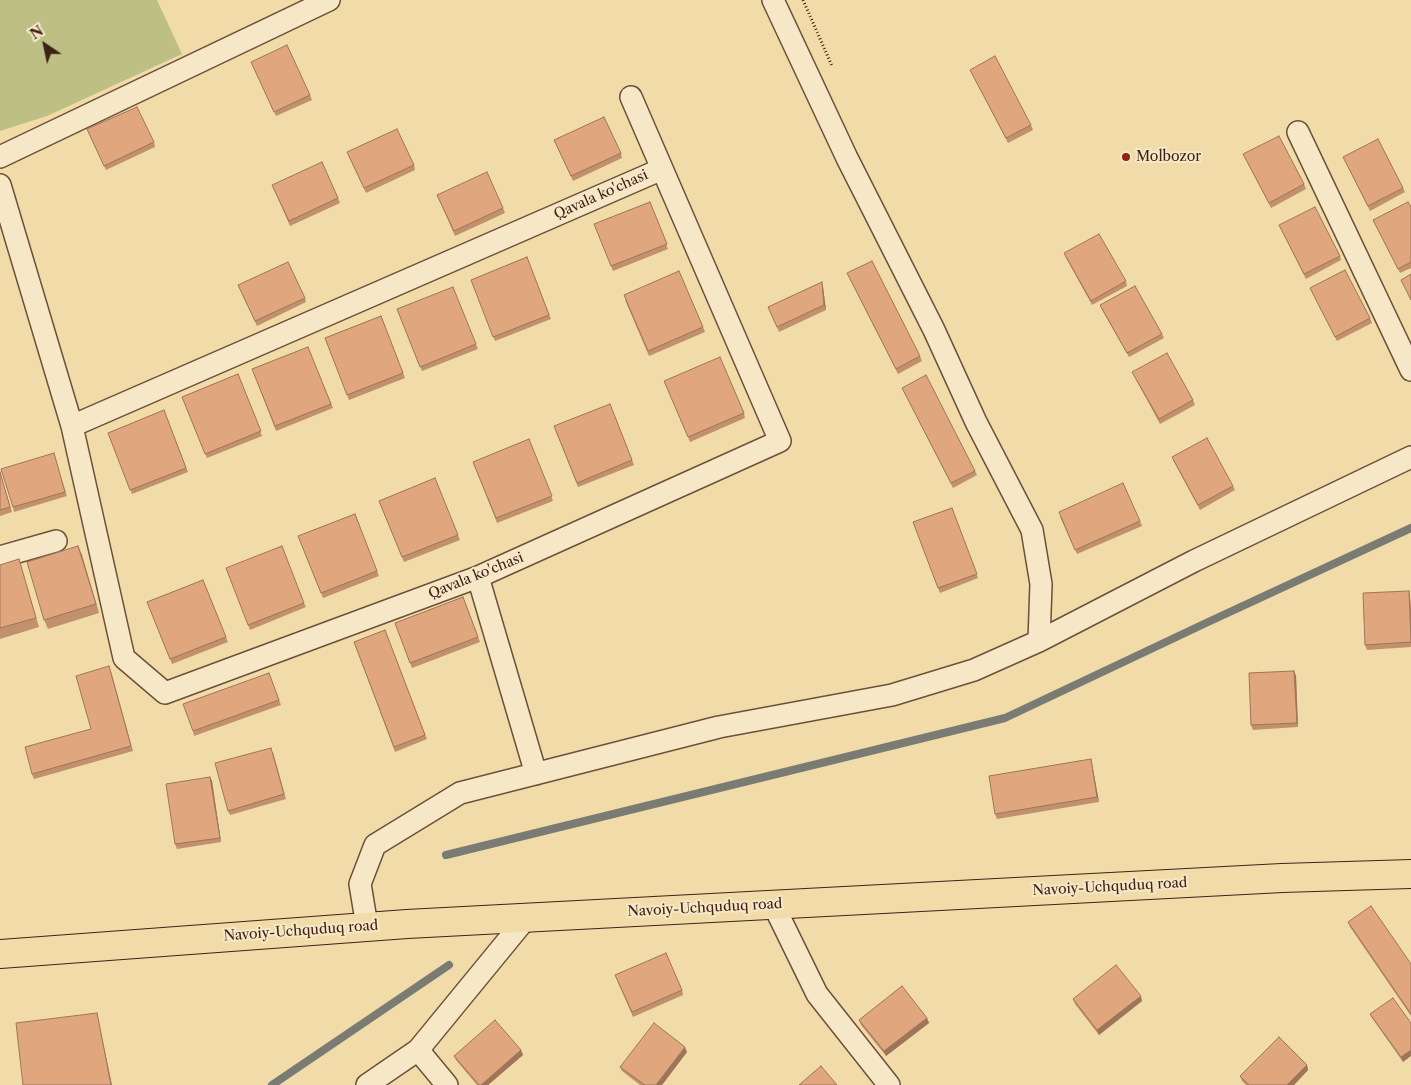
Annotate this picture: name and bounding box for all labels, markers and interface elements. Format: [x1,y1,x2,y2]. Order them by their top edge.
north arrow [20,20,70,70]
text: N [27,22,47,43]
place label: Molbozor [1136,149,1201,165]
marker: Molbozor [1120,151,1132,163]
street label: Qavala ko'chasi [551,167,651,223]
street label: Qavala ko'chasi [426,549,526,603]
street label: Navoiy-Uchquduq road [1032,875,1188,899]
street label: Navoiy-Uchquduq road [627,896,783,920]
street label: Navoiy-Uchquduq road [223,917,379,945]

